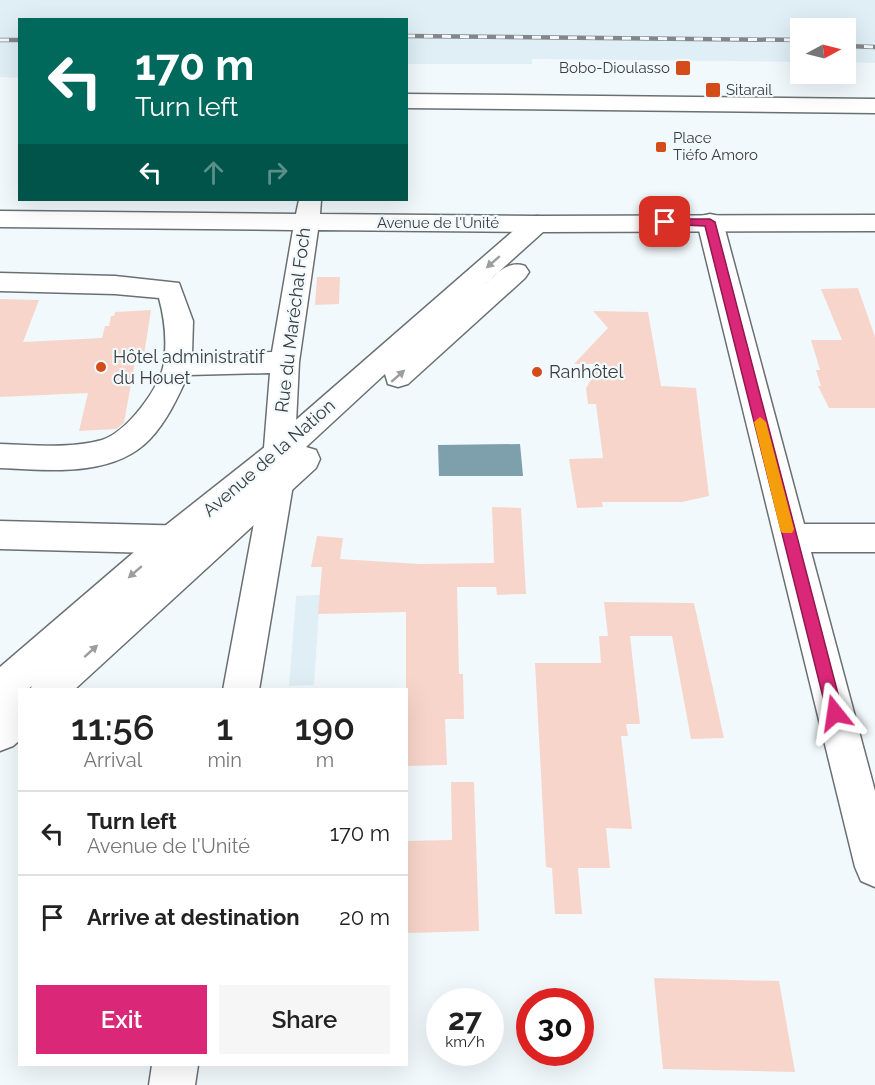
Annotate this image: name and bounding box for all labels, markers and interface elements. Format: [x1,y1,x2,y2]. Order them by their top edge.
north arrow [790,18,856,84]
map controls [790,18,856,84]
text: 170 m [135,41,254,90]
icon: left [36,42,114,120]
place label: Bobo-Dioulasso [559,59,670,77]
marker: Bobo-Dioulasso [674,59,692,77]
marker: Sitarail [704,81,722,99]
place label: Sitarail [726,81,773,99]
text: Turn left [135,91,238,122]
place label: Place Tiéfo Amoro [673,129,758,164]
marker: Place Tiéfo Amoro [654,140,668,154]
icon: left [134,156,167,189]
icon: ahead [197,156,230,189]
icon: right [260,156,293,189]
pin [639,196,690,247]
icon: arrive [648,205,681,238]
street label: Avenue de l'Unité [377,214,499,232]
street label: Rue du Maréchal Foch [271,226,314,414]
one-way arrow [485,256,501,269]
place label: Hôtel administratif du Houet [113,346,266,388]
marker: Hôtel administratif du Houet [94,360,108,374]
place label: Ranhôtel [549,361,623,382]
marker: Ranhôtel [530,365,544,379]
one-way arrow [390,370,405,383]
street label: Avenue de la Nation [198,395,339,521]
one-way arrow [128,565,143,578]
one-way arrow [83,645,98,658]
position arrow [803,681,867,745]
text: 11:56 [71,706,155,748]
text: 1 [216,706,233,748]
text: 190 [295,706,355,748]
text: Arrival [83,748,142,772]
text: min [207,748,242,772]
text: m [316,748,334,772]
text: Turn left [87,808,177,834]
icon: left [36,817,69,850]
text: 170 m [330,820,390,846]
text: Avenue de l'Unité [87,834,250,858]
icon: arrive [36,901,69,934]
text: Arrive at destination [87,904,300,930]
text: 20 m [339,904,390,930]
button: Exit [36,985,207,1054]
button: Share [219,985,390,1054]
speed limit sign: 30 [516,988,594,1066]
text: 27 [448,1002,482,1037]
text: km/h [445,1033,485,1051]

